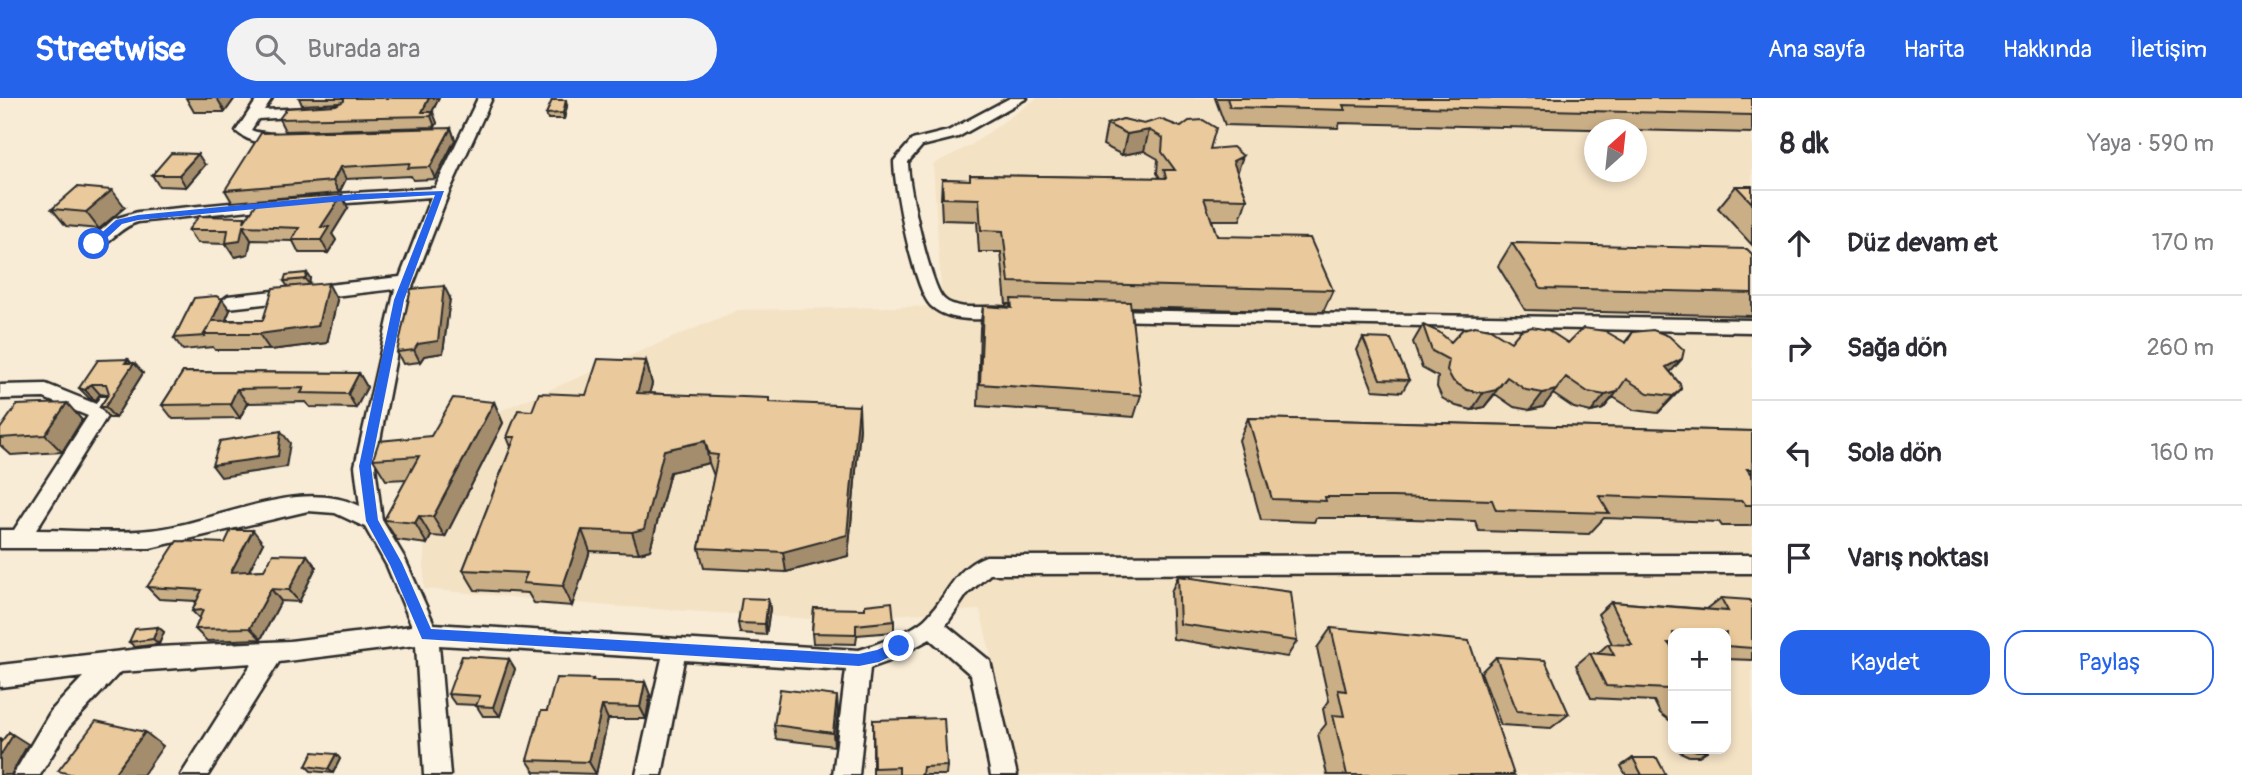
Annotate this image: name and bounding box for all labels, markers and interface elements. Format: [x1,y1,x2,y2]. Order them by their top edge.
search box [227,18,717,81]
text: Streetwise [35,29,185,70]
icon: search [251,30,289,68]
text: Burada ara [307,33,420,65]
text: Ana sayfa [1768,35,1865,64]
text: Harita [1903,35,1965,64]
text: Hakkında [2003,35,2092,64]
text: İletişim [2130,35,2207,64]
north arrow [1584,119,1647,182]
text: 8 dk [1780,125,1829,162]
text: Yaya · 590 m [2087,129,2214,158]
icon: ahead [1780,224,1818,262]
text: Düz devam et [1847,227,1998,259]
route start [78,228,109,259]
text: 170 m [2152,228,2214,257]
icon: right [1780,329,1818,367]
text: Sağa dön [1847,332,1947,364]
text: 260 m [2147,333,2214,362]
icon: left [1780,434,1818,472]
text: Sola dön [1847,437,1942,469]
text: 160 m [2150,438,2214,467]
icon: arrive [1780,539,1818,577]
text: Varış noktası [1847,542,1989,574]
map controls [1668,628,1731,754]
button: + [1668,628,1731,691]
route end [883,630,914,661]
button: Kaydet [1780,630,1990,695]
button: Paylaş [2004,630,2214,695]
button: − [1668,691,1731,754]

